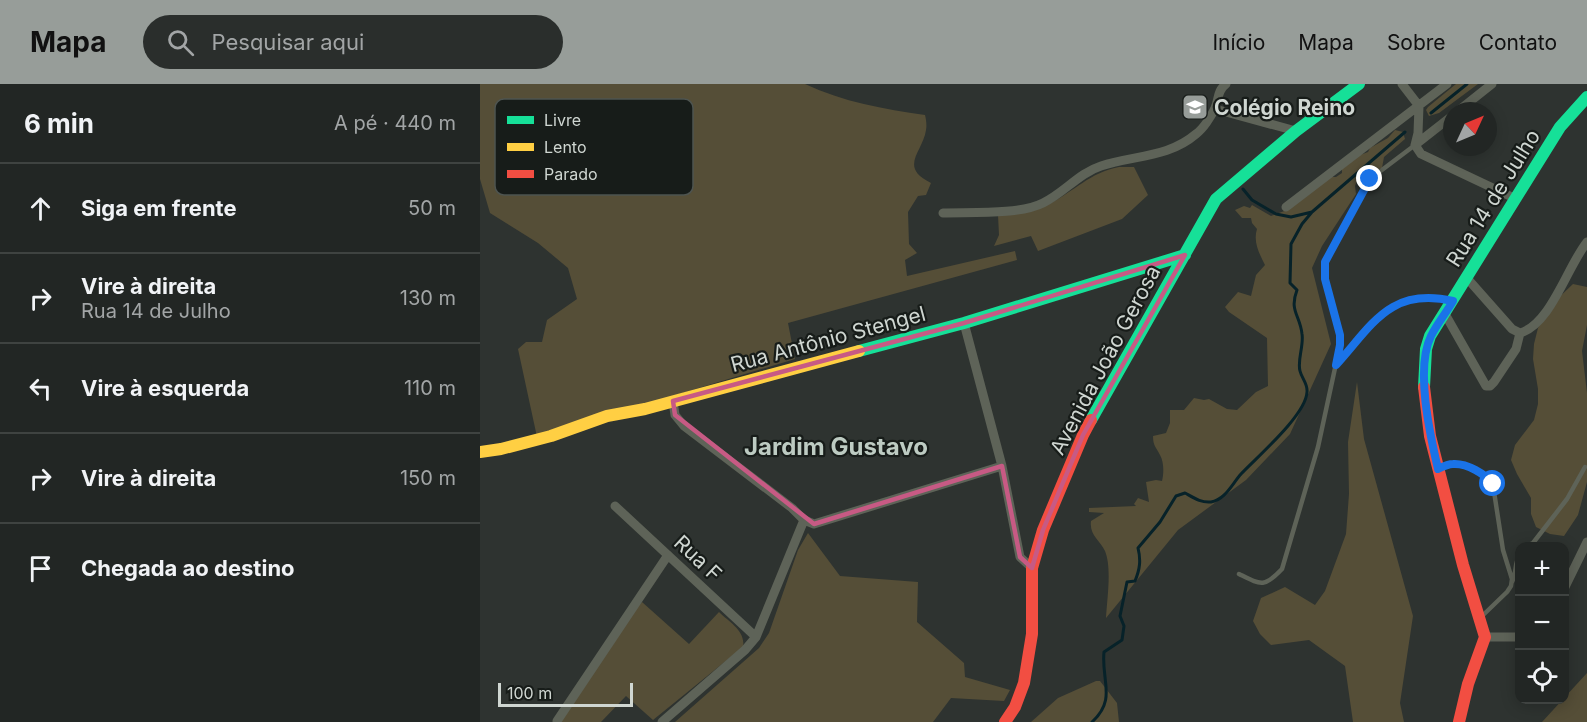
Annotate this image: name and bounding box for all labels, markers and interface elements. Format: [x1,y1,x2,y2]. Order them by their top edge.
search box [143,15,563,69]
text: Mapa [30,25,107,59]
icon: search [164,26,197,59]
text: Pesquisar aqui [212,29,364,55]
text: Início [1212,30,1265,55]
text: Mapa [1298,30,1354,55]
text: Sobre [1387,30,1446,55]
text: Contato [1479,30,1557,55]
school or university icon: Colégio Reino [1180,92,1210,122]
place label: Colégio Reino [1214,95,1355,120]
legend [495,99,693,195]
north arrow [1443,102,1497,156]
text: 6 min [24,108,94,139]
text: Livre [544,110,581,130]
text: A pé · 440 m [334,111,456,135]
street label: Rua 14 de Julho [1441,125,1545,271]
text: Lento [544,137,587,157]
text: Parado [544,164,598,184]
route end [1356,165,1382,191]
icon: ahead [24,192,57,225]
text: Siga em frente [81,195,237,221]
text: 50 m [408,196,456,220]
street label: Avenida João Gerosa [1044,261,1166,459]
text: Vire à direita [81,273,216,299]
icon: right [24,282,57,315]
text: 130 m [400,286,456,310]
text: Rua 14 de Julho [81,299,231,323]
street label: Rua Antônio Stengel [728,301,928,377]
icon: left [24,372,57,405]
text: Vire à esquerda [81,375,249,401]
text: 110 m [404,376,456,400]
district label: Jardim Gustavo [744,432,928,461]
icon: right [24,462,57,495]
text: Vire à direita [81,465,216,491]
text: 150 m [400,466,456,490]
route start [1479,470,1505,496]
street label: Rua F [669,530,727,586]
map controls [1515,542,1569,704]
button: + [1515,542,1569,596]
icon: arrive [24,552,57,585]
text: Chegada ao destino [81,555,295,581]
button: − [1515,596,1569,650]
button: locate [1515,650,1569,704]
scale bar [498,680,633,708]
text: 100 m [507,683,552,703]

